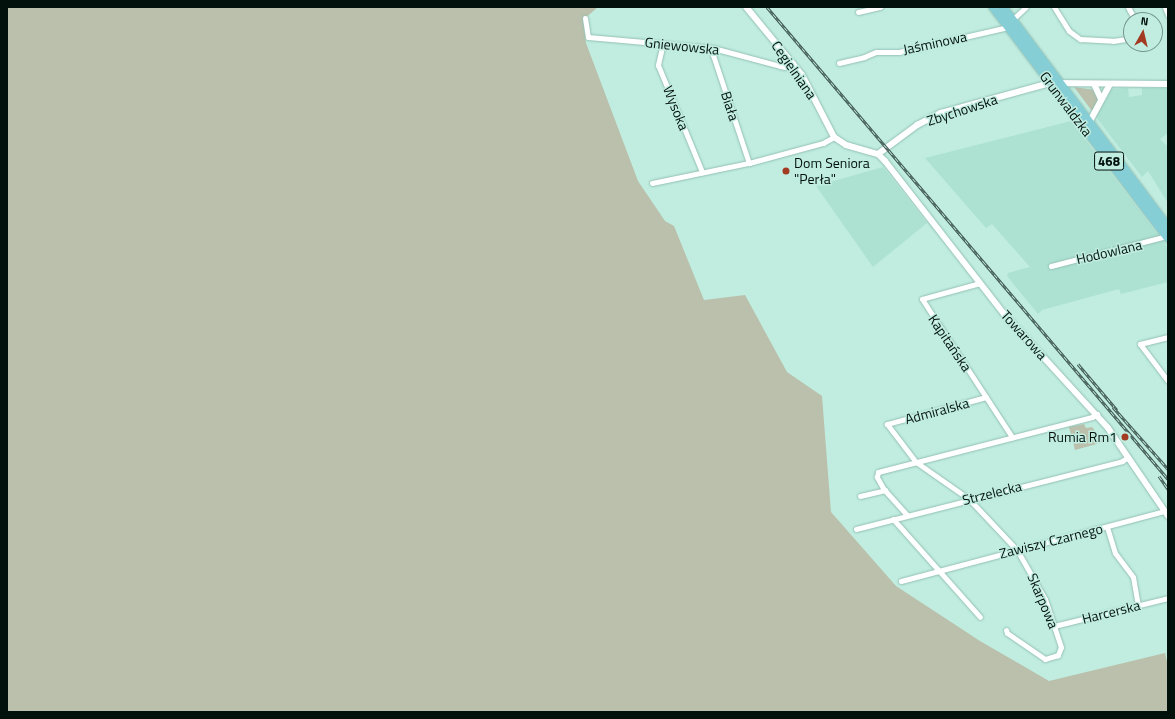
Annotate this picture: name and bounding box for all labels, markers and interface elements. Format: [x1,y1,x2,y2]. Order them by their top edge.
north arrow [1123,12,1163,52]
text: N [1140,13,1149,30]
street label: Jaśminowa [902,28,968,58]
street label: Gniewowska [644,34,720,58]
street label: Cegielniana [768,38,820,102]
street label: Grunwaldzka [1036,68,1096,140]
street label: Wysoka [659,83,693,133]
street label: Biała [717,89,743,123]
street label: Zbychowska [925,91,999,129]
road number: 468 [1094,150,1124,172]
place label: Dom Seniora "Perła" [794,155,870,188]
marker: Dom Seniora "Perła" [781,166,791,176]
street label: Hodowlana [1074,236,1144,268]
street label: Towarowa [997,307,1051,363]
street label: Kapitańska [925,311,975,375]
street label: Admiralska [903,394,971,428]
place label: Rumia Rm1 [1048,429,1117,445]
marker: Rumia Rm1 [1120,432,1130,442]
street label: Strzelecka [961,478,1023,508]
street label: Zawiszy Czarnego [998,520,1104,562]
street label: Skarpowa [1024,571,1062,631]
street label: Harcerska [1080,597,1142,627]

